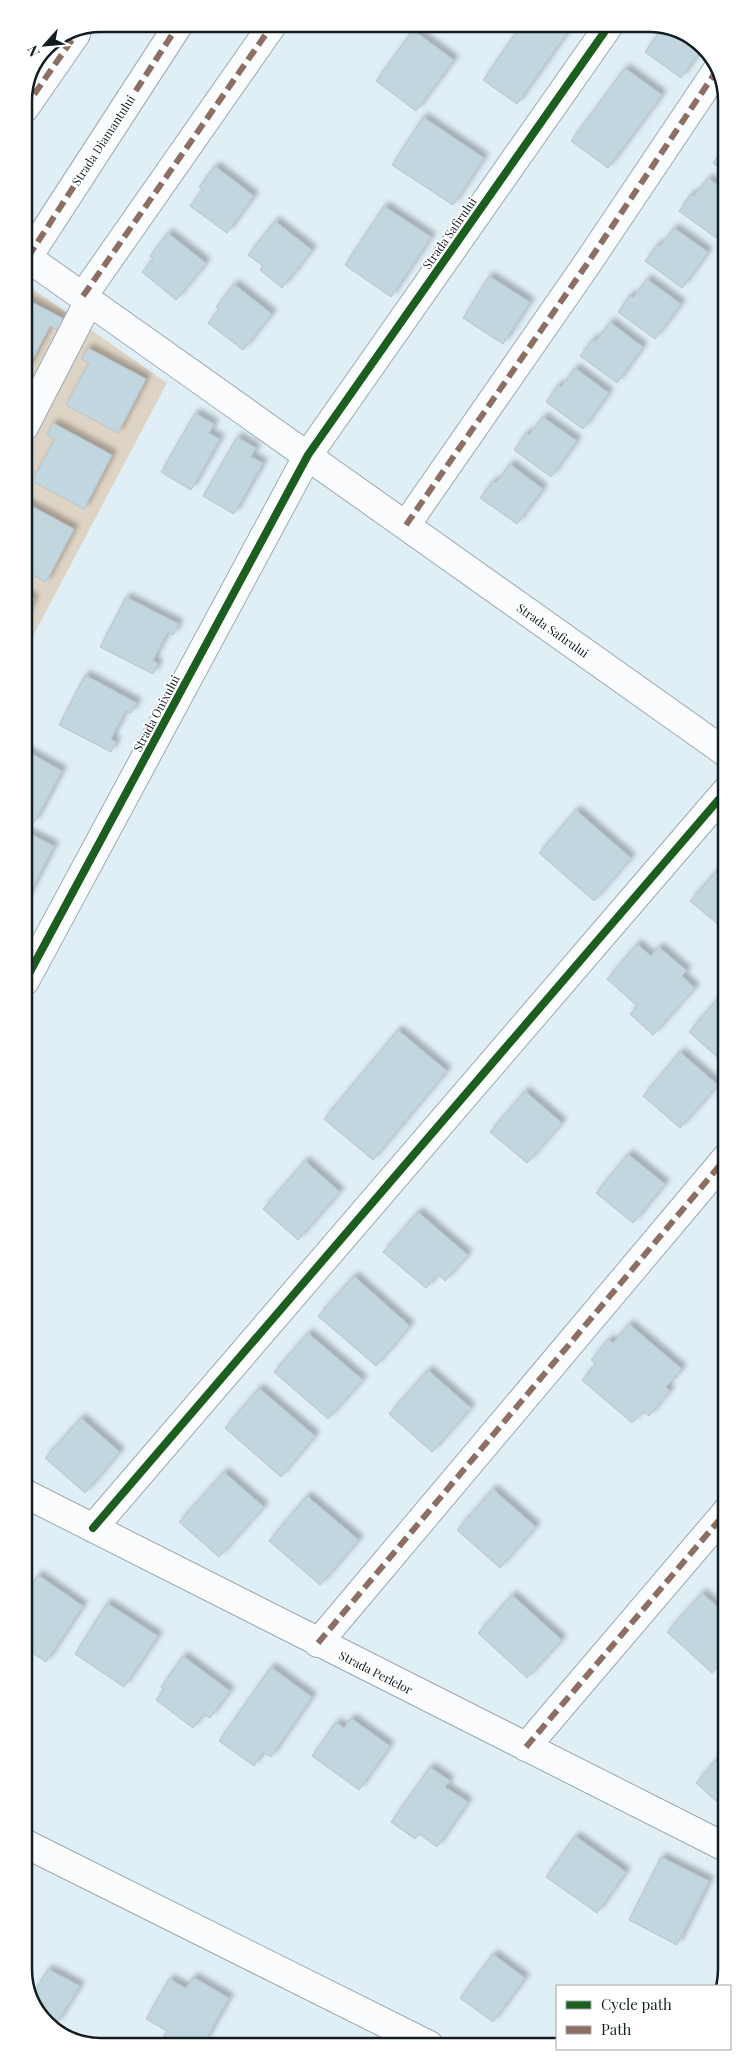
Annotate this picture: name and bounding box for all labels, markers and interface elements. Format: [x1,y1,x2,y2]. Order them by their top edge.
north arrow [20,20,70,70]
text: N [22,42,44,60]
street label: Strada Diamantului [68,91,139,188]
street label: Strada Safirului [418,194,480,272]
street label: Strada Safirului [514,599,592,661]
street label: Strada Onixului [129,672,183,754]
street label: Strada Perlelor [336,1647,416,1698]
legend [556,1985,731,2050]
text: Cycle path [601,1994,672,2014]
text: Path [601,2019,631,2039]

